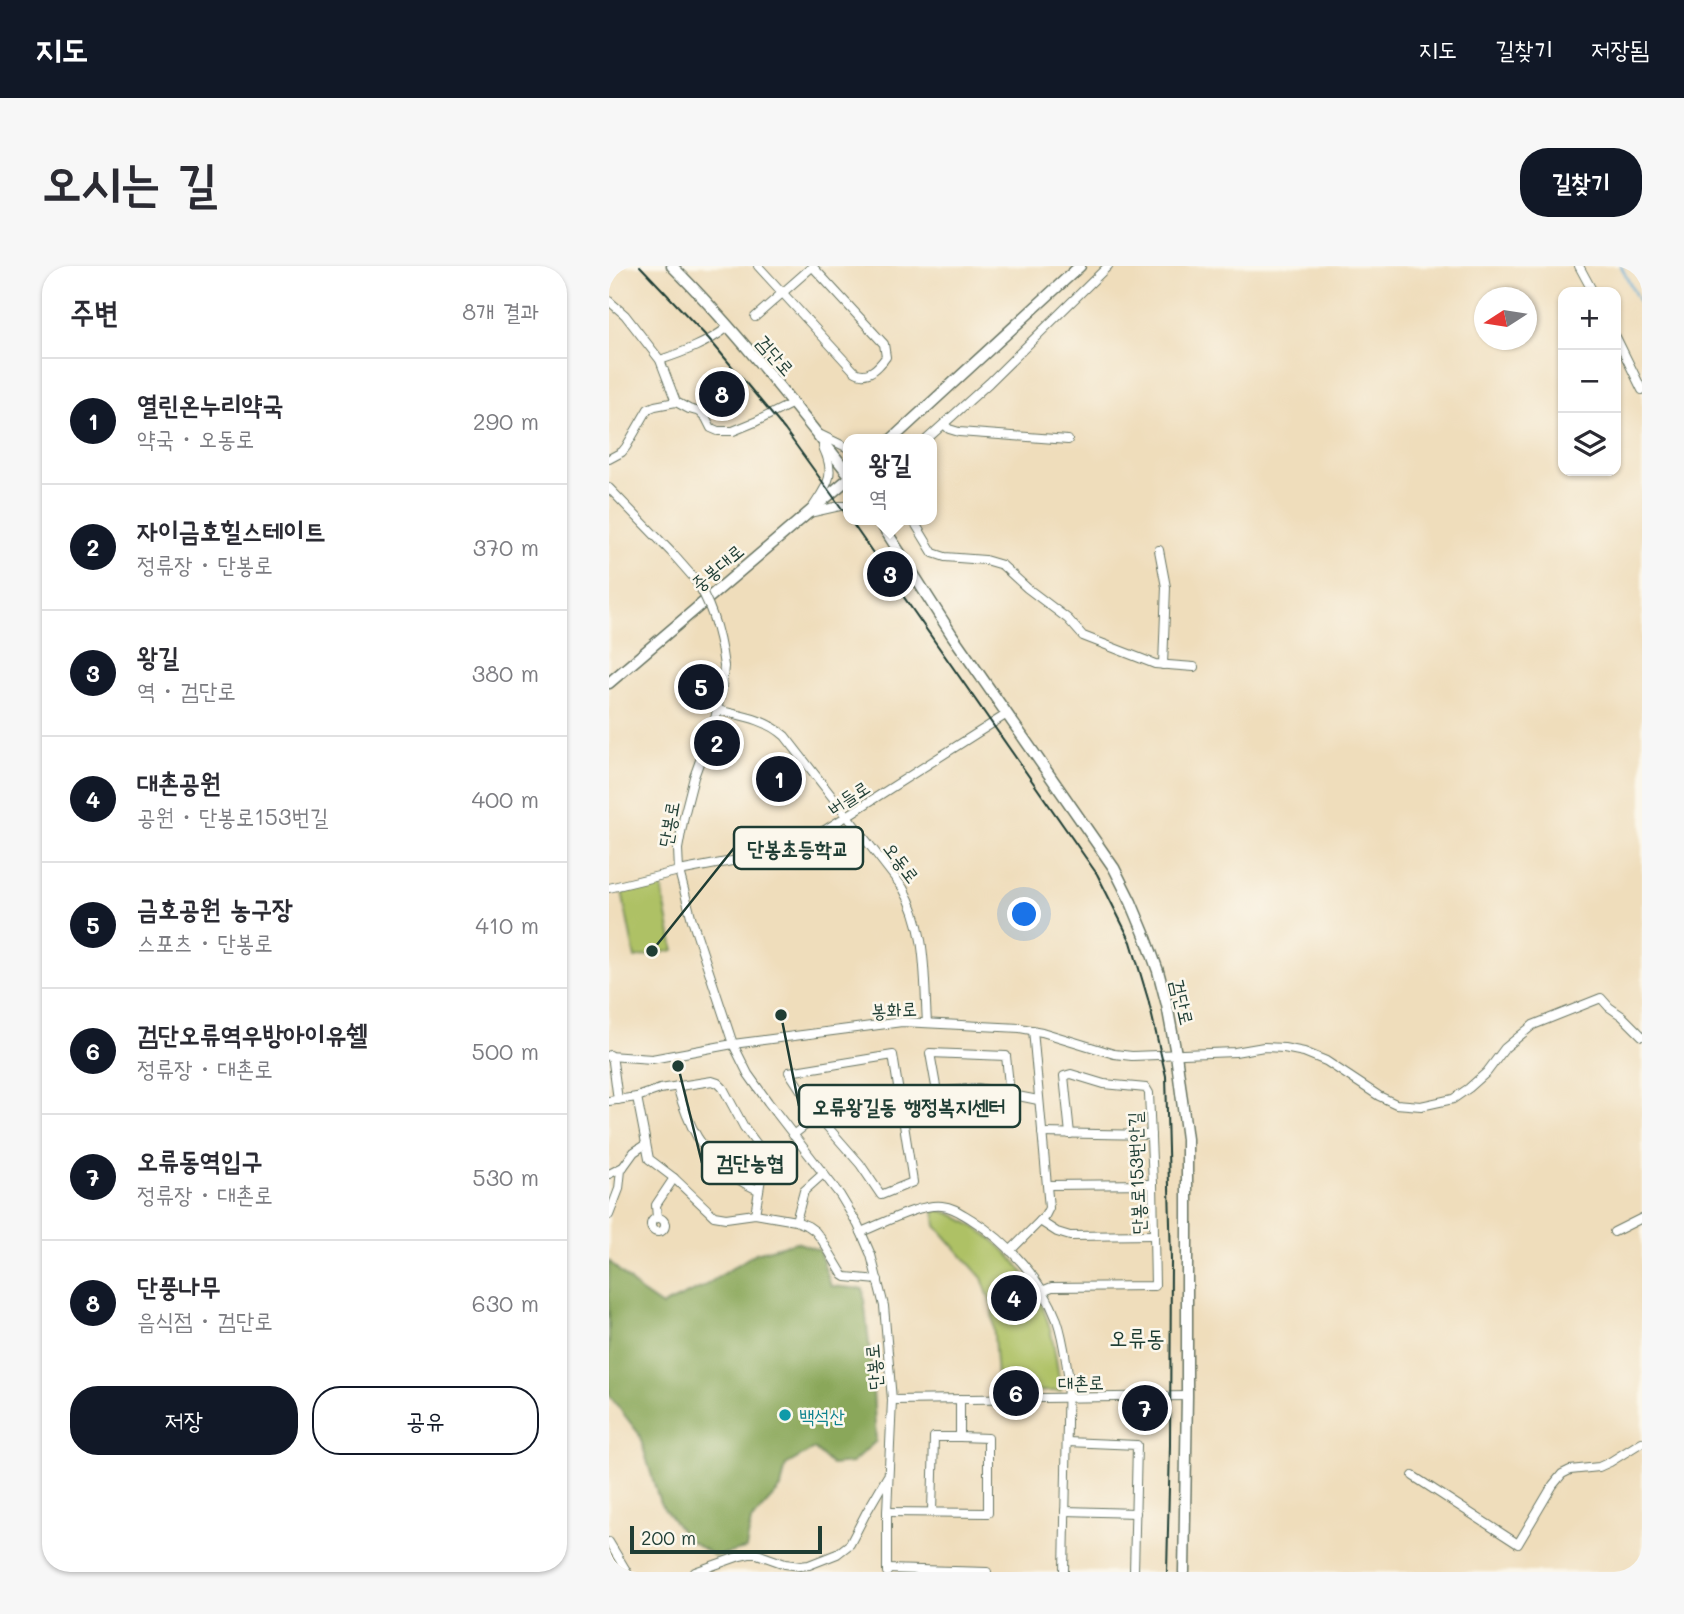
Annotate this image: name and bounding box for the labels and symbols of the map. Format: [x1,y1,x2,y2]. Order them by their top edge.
north arrow [1474,287,1537,350]
street label: 검단로 [752,329,800,381]
pin: 8 [699,368,745,420]
street label: 중봉대로 [686,538,748,596]
pin: 3 [867,548,913,600]
pin: 5 [678,661,724,713]
pin: 2 [694,717,740,769]
pin: 1 [756,753,802,805]
street label: 버들로 [822,774,874,820]
street label: 단봉로 [652,799,684,849]
callout: 단봉초등학교 [734,827,863,869]
text: 단봉초등학교 [747,834,849,861]
street label: 오동로 [878,836,926,888]
your location [1007,897,1041,931]
street label: 검단로 [1166,977,1200,1027]
street label: 봉화로 [870,995,918,1023]
callout: 오류왕길동 행정복지센터 [799,1085,1020,1127]
text: 오류왕길동 행정복지센터 [812,1092,1006,1119]
street label: 단봉로153번안길 [1121,1111,1151,1235]
callout: 검단농협 [702,1142,797,1184]
text: 검단농협 [716,1148,784,1175]
pin: 4 [991,1272,1037,1324]
district label: 오류동 [1109,1322,1165,1352]
street label: 단봉로 [859,1343,887,1391]
pin: 6 [993,1367,1039,1419]
street label: 대촌로 [1058,1369,1104,1395]
pin: 7 [1122,1382,1168,1434]
place label: 백석산 [799,1403,845,1428]
marker: 백석산 [777,1407,793,1423]
scale bar [630,1523,823,1555]

